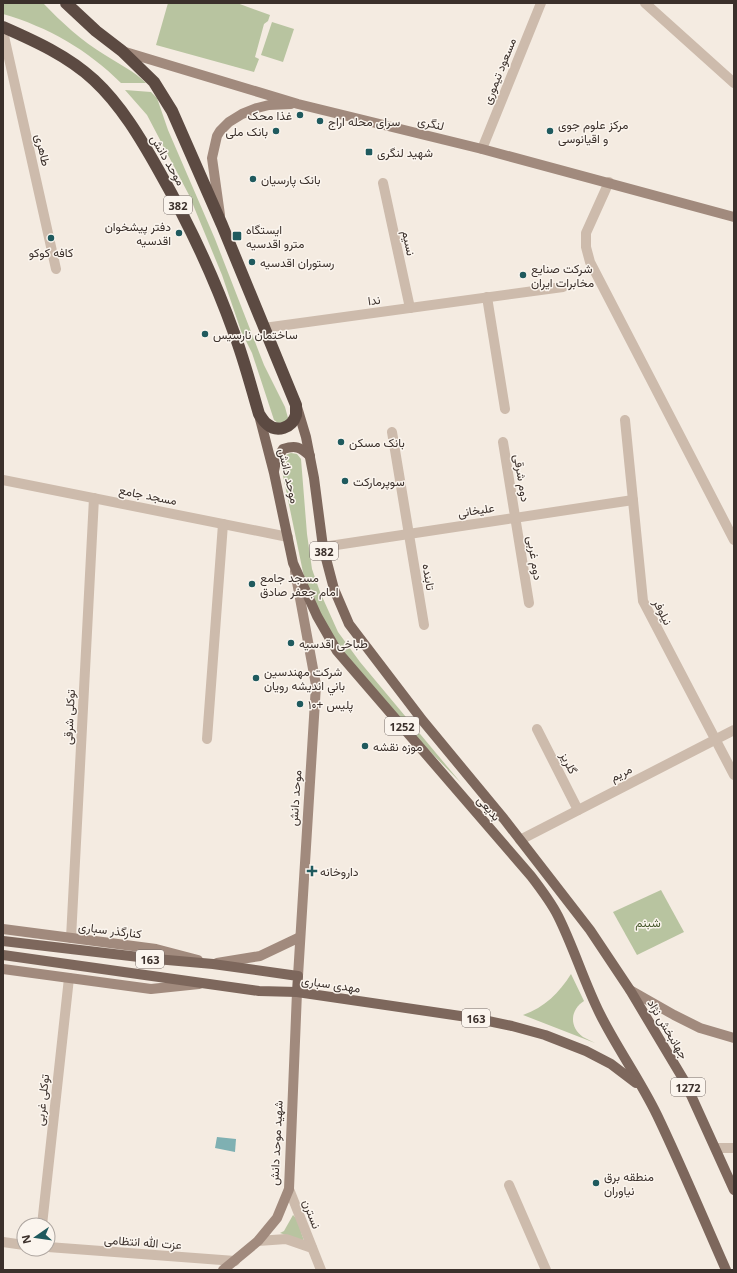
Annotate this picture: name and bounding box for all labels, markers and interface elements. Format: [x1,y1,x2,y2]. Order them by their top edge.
street label: مسعود تیموری [478,35,520,107]
place label: غذا محک [248,107,292,124]
marker: غذا محک [295,110,305,120]
street label: لنگری [416,112,446,134]
place label: سرای محله اراج [328,113,400,131]
marker: سرای محله اراج [315,116,325,126]
place label: مرکز علوم جوی و اقیانوسی [558,116,629,147]
place label: بانک ملی [225,123,268,140]
marker: بانک ملی [271,126,281,136]
marker: مرکز علوم جوی و اقیانوسی [545,126,555,136]
street label: موحد دانش [147,131,189,189]
street label: طاهری [31,132,55,168]
place label: شهید لنگری [377,144,433,161]
marker: شهید لنگری [364,147,374,157]
place label: بانک پارسیان [261,171,321,188]
marker: بانک پارسیان [248,174,258,184]
road number: 382 [164,196,192,214]
place label: دفتر پیشخوان اقدسیه [105,218,171,249]
place label: ایستگاه مترو اقدسیه [246,221,304,252]
marker: دفتر پیشخوان اقدسیه [174,228,184,238]
street label: نسیم [398,229,420,257]
marker: ایستگاه مترو اقدسیه [231,230,243,242]
marker: کافه کوکو [46,233,56,243]
place label: کافه کوکو [29,244,73,261]
place label: رستوران اقدسیه [260,254,334,271]
marker: رستوران اقدسیه [247,257,257,267]
place label: شرکت صنایع مخابرات ایران [531,260,594,291]
marker: شرکت صنایع مخابرات ایران [518,270,528,280]
street label: ندا [367,291,381,309]
place label: ساختمان نارسیس [213,326,298,343]
marker: ساختمان نارسیس [200,329,210,339]
place label: بانک مسکن [349,434,405,451]
marker: بانک مسکن [336,437,346,447]
street label: موحد دانش [274,447,304,505]
street label: دوم شرقی [510,453,534,503]
place label: سوپرمارکت [353,473,405,490]
marker: سوپرمارکت [340,476,350,486]
street label: مسجد جامع [117,481,179,510]
street label: علیخانی [456,499,496,521]
street label: دوم غربی [523,535,547,581]
road number: 382 [310,542,338,560]
street label: تابنده [419,562,439,592]
place label: مسجد جامع امام جعفر صادق [260,569,338,600]
marker: مسجد جامع امام جعفر صادق [247,579,257,589]
street label: نیلوفر [649,595,677,628]
place label: طباخى اقدسيه [299,635,368,652]
marker: طباخى اقدسيه [286,638,296,648]
place label: شركت مهندسين باني انديشه رويان [264,663,345,696]
marker: شركت مهندسين باني انديشه رويان [251,673,261,683]
street label: توکلی شرقی [59,688,79,745]
place label: پلیس +۱۰ [308,696,354,713]
marker: پلیس +۱۰ [295,699,305,709]
road number: 1252 [385,717,419,735]
place label: موزه نقشه [373,738,422,755]
marker: موزه نقشه [360,741,370,751]
street label: گلریز [556,748,582,777]
street label: مریم [607,760,635,786]
street label: موحد دانش [285,769,305,827]
street label: بدیعی [473,792,505,824]
place label: داروخانه [320,863,359,880]
marker: داروخانه [307,866,317,876]
park label: شبنم [635,914,661,931]
street label: کنارگذر سباری [77,918,143,942]
road number: 163 [136,950,164,968]
street label: مهدی سباری [300,971,362,997]
street label: جهانبخش نژاد [643,996,693,1062]
road number: 163 [462,1009,490,1027]
street label: توکلی غربی [31,1073,53,1127]
road number: 1272 [671,1078,705,1096]
street label: شهید موحد دانش [265,1100,287,1186]
place label: منطقه برق نیاوران [604,1168,654,1199]
marker: منطقه برق نیاوران [591,1178,601,1188]
street label: نسترن [299,1197,325,1231]
north arrow [16,1217,56,1257]
street label: عزت الله انتظامی [104,1231,182,1253]
text: N [17,1233,34,1245]

